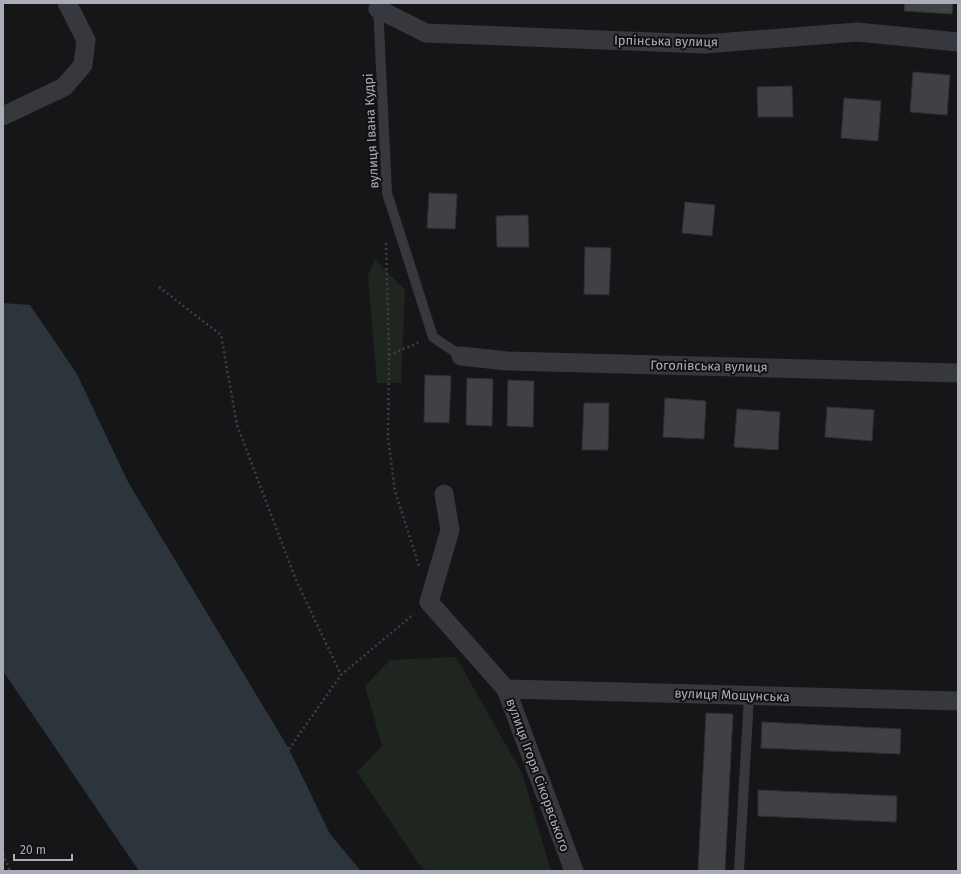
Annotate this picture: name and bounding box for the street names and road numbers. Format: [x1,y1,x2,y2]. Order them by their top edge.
street label: Ірпінська вулиця [614,33,718,49]
street label: вулиця Івана Кудрі [360,73,382,189]
street label: Гоголівська вулиця [650,357,768,375]
street label: вулиця Мощунська [674,685,790,705]
street label: вулиця Ігоря Сікорвського [503,696,573,854]

